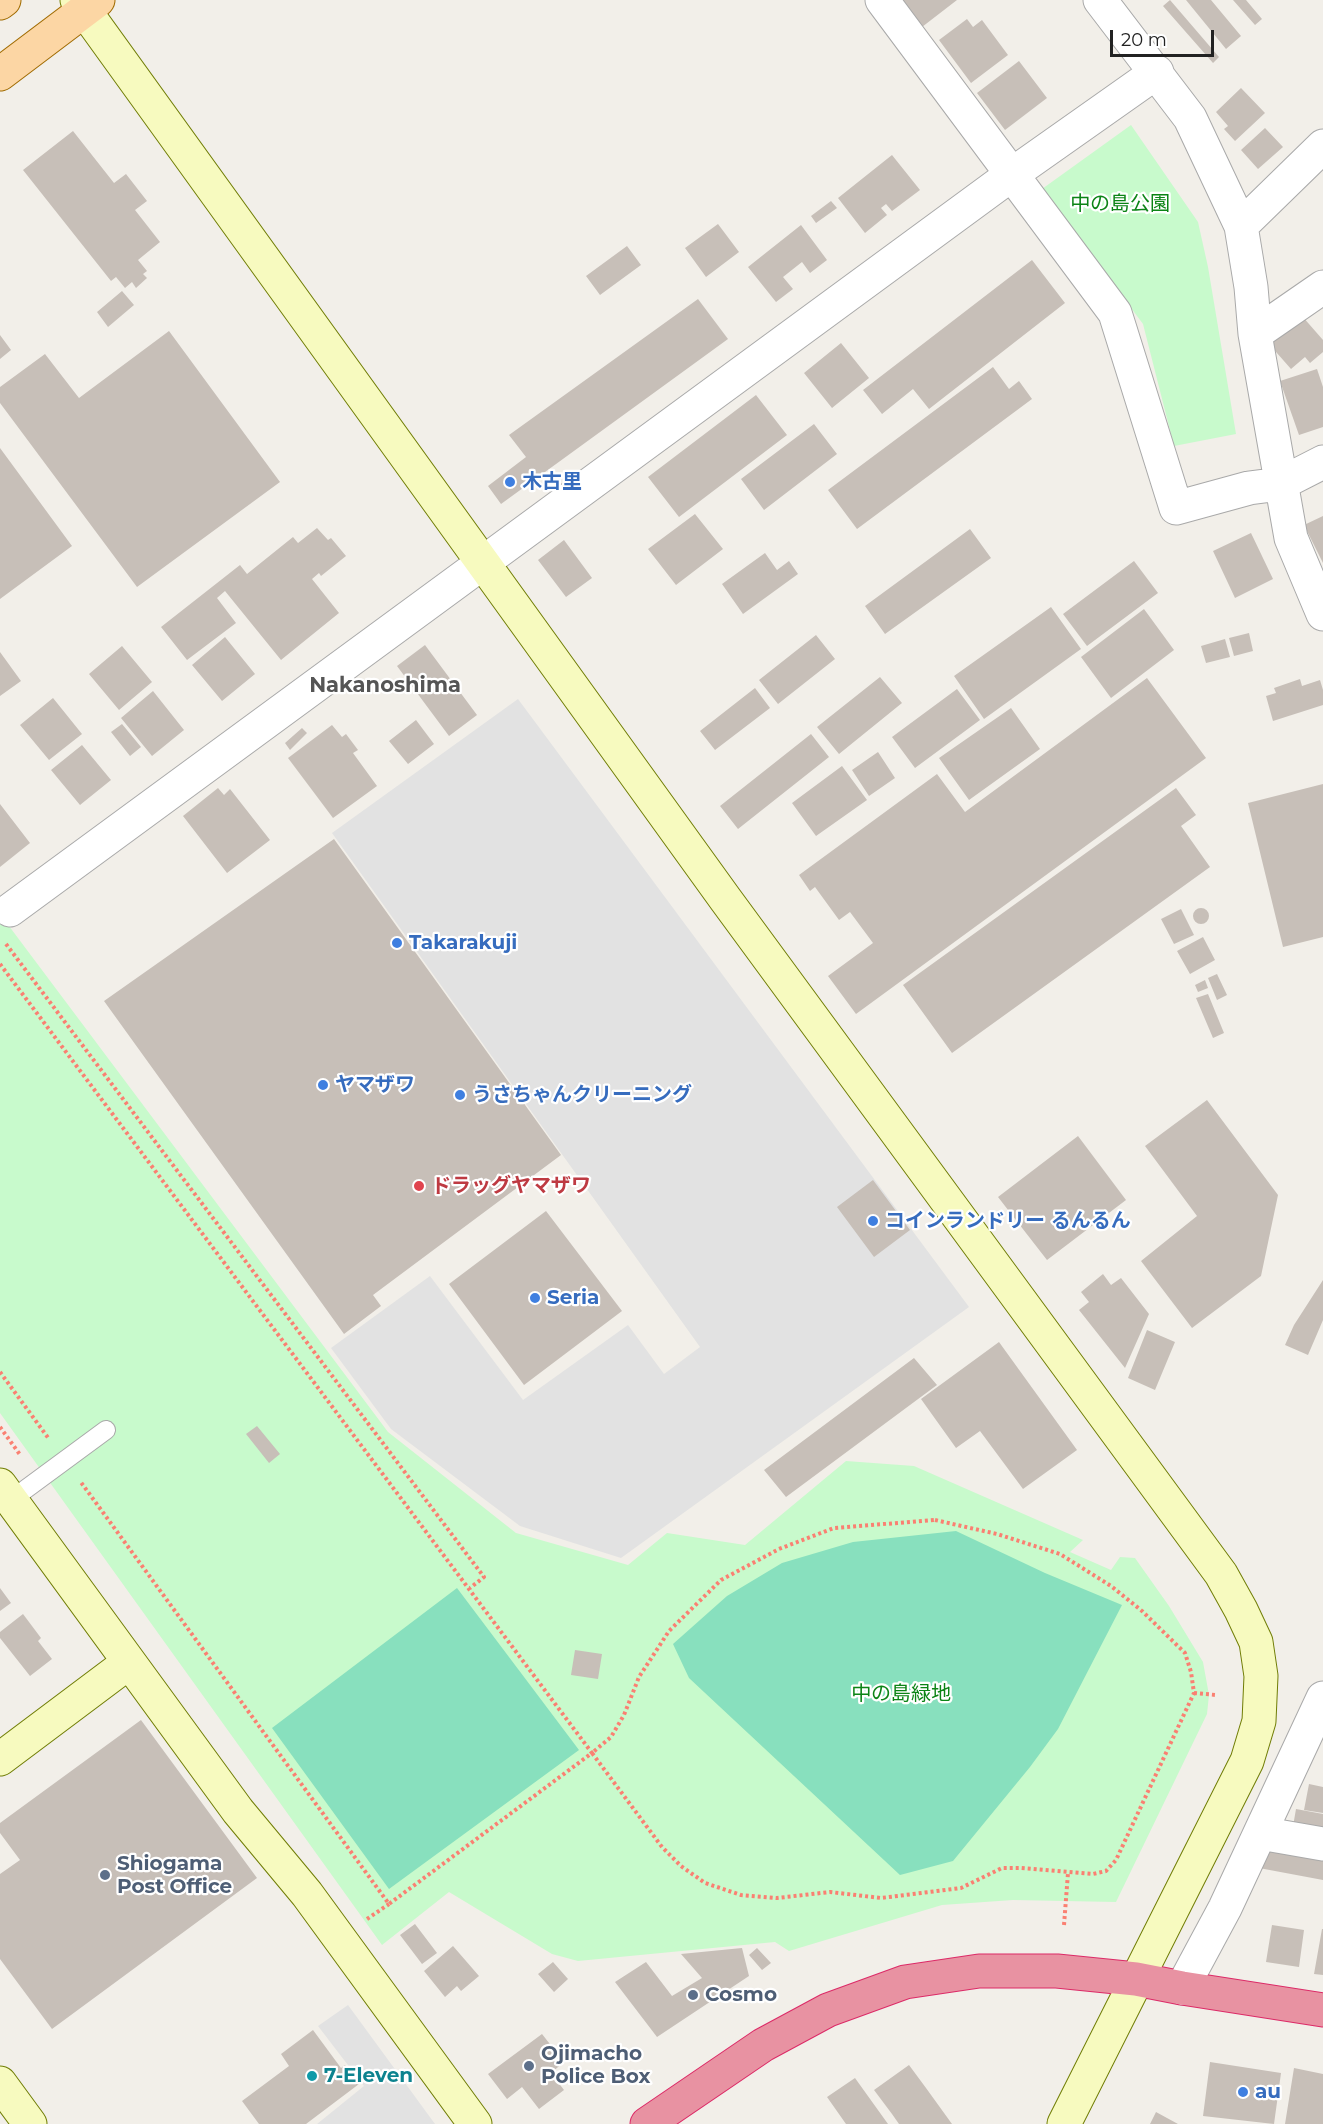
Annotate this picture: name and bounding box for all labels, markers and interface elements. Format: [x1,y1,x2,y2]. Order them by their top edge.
scale bar [1113,18,1216,56]
text: 20 m [1121,29,1167,51]
park label: 中の島公園 [1070,192,1170,216]
place label: 木古里 [522,470,582,494]
marker: 木古里 [503,475,517,489]
district label: Nakanoshima [309,673,461,699]
place label: Takarakuji [409,931,517,955]
marker: Takarakuji [390,936,404,950]
place label: ヤマザワ [335,1073,415,1097]
marker: ヤマザワ [316,1078,330,1092]
place label: うさちゃんクリーニング [472,1083,692,1107]
marker: うさちゃんクリーニング [453,1088,467,1102]
place label: ドラッグヤマザワ [431,1174,591,1198]
marker: ドラッグヤマザワ [412,1179,426,1193]
place label: コインランドリー るんるん [885,1209,1131,1233]
marker: コインランドリー るんるん [866,1214,880,1228]
place label: Seria [547,1286,599,1310]
marker: Seria [528,1291,542,1305]
park label: 中の島緑地 [851,1682,951,1706]
place label: Shiogama Post Office [117,1852,232,1899]
marker: Shiogama Post Office [98,1868,112,1882]
place label: Cosmo [705,1983,777,2007]
marker: Cosmo [686,1988,700,2002]
place label: Ojimacho Police Box [541,2042,651,2089]
marker: Ojimacho Police Box [522,2059,536,2073]
place label: 7-Eleven [324,2064,413,2088]
marker: 7-Eleven [305,2069,319,2083]
place label: au [1255,2080,1281,2104]
marker: au [1236,2085,1250,2099]

